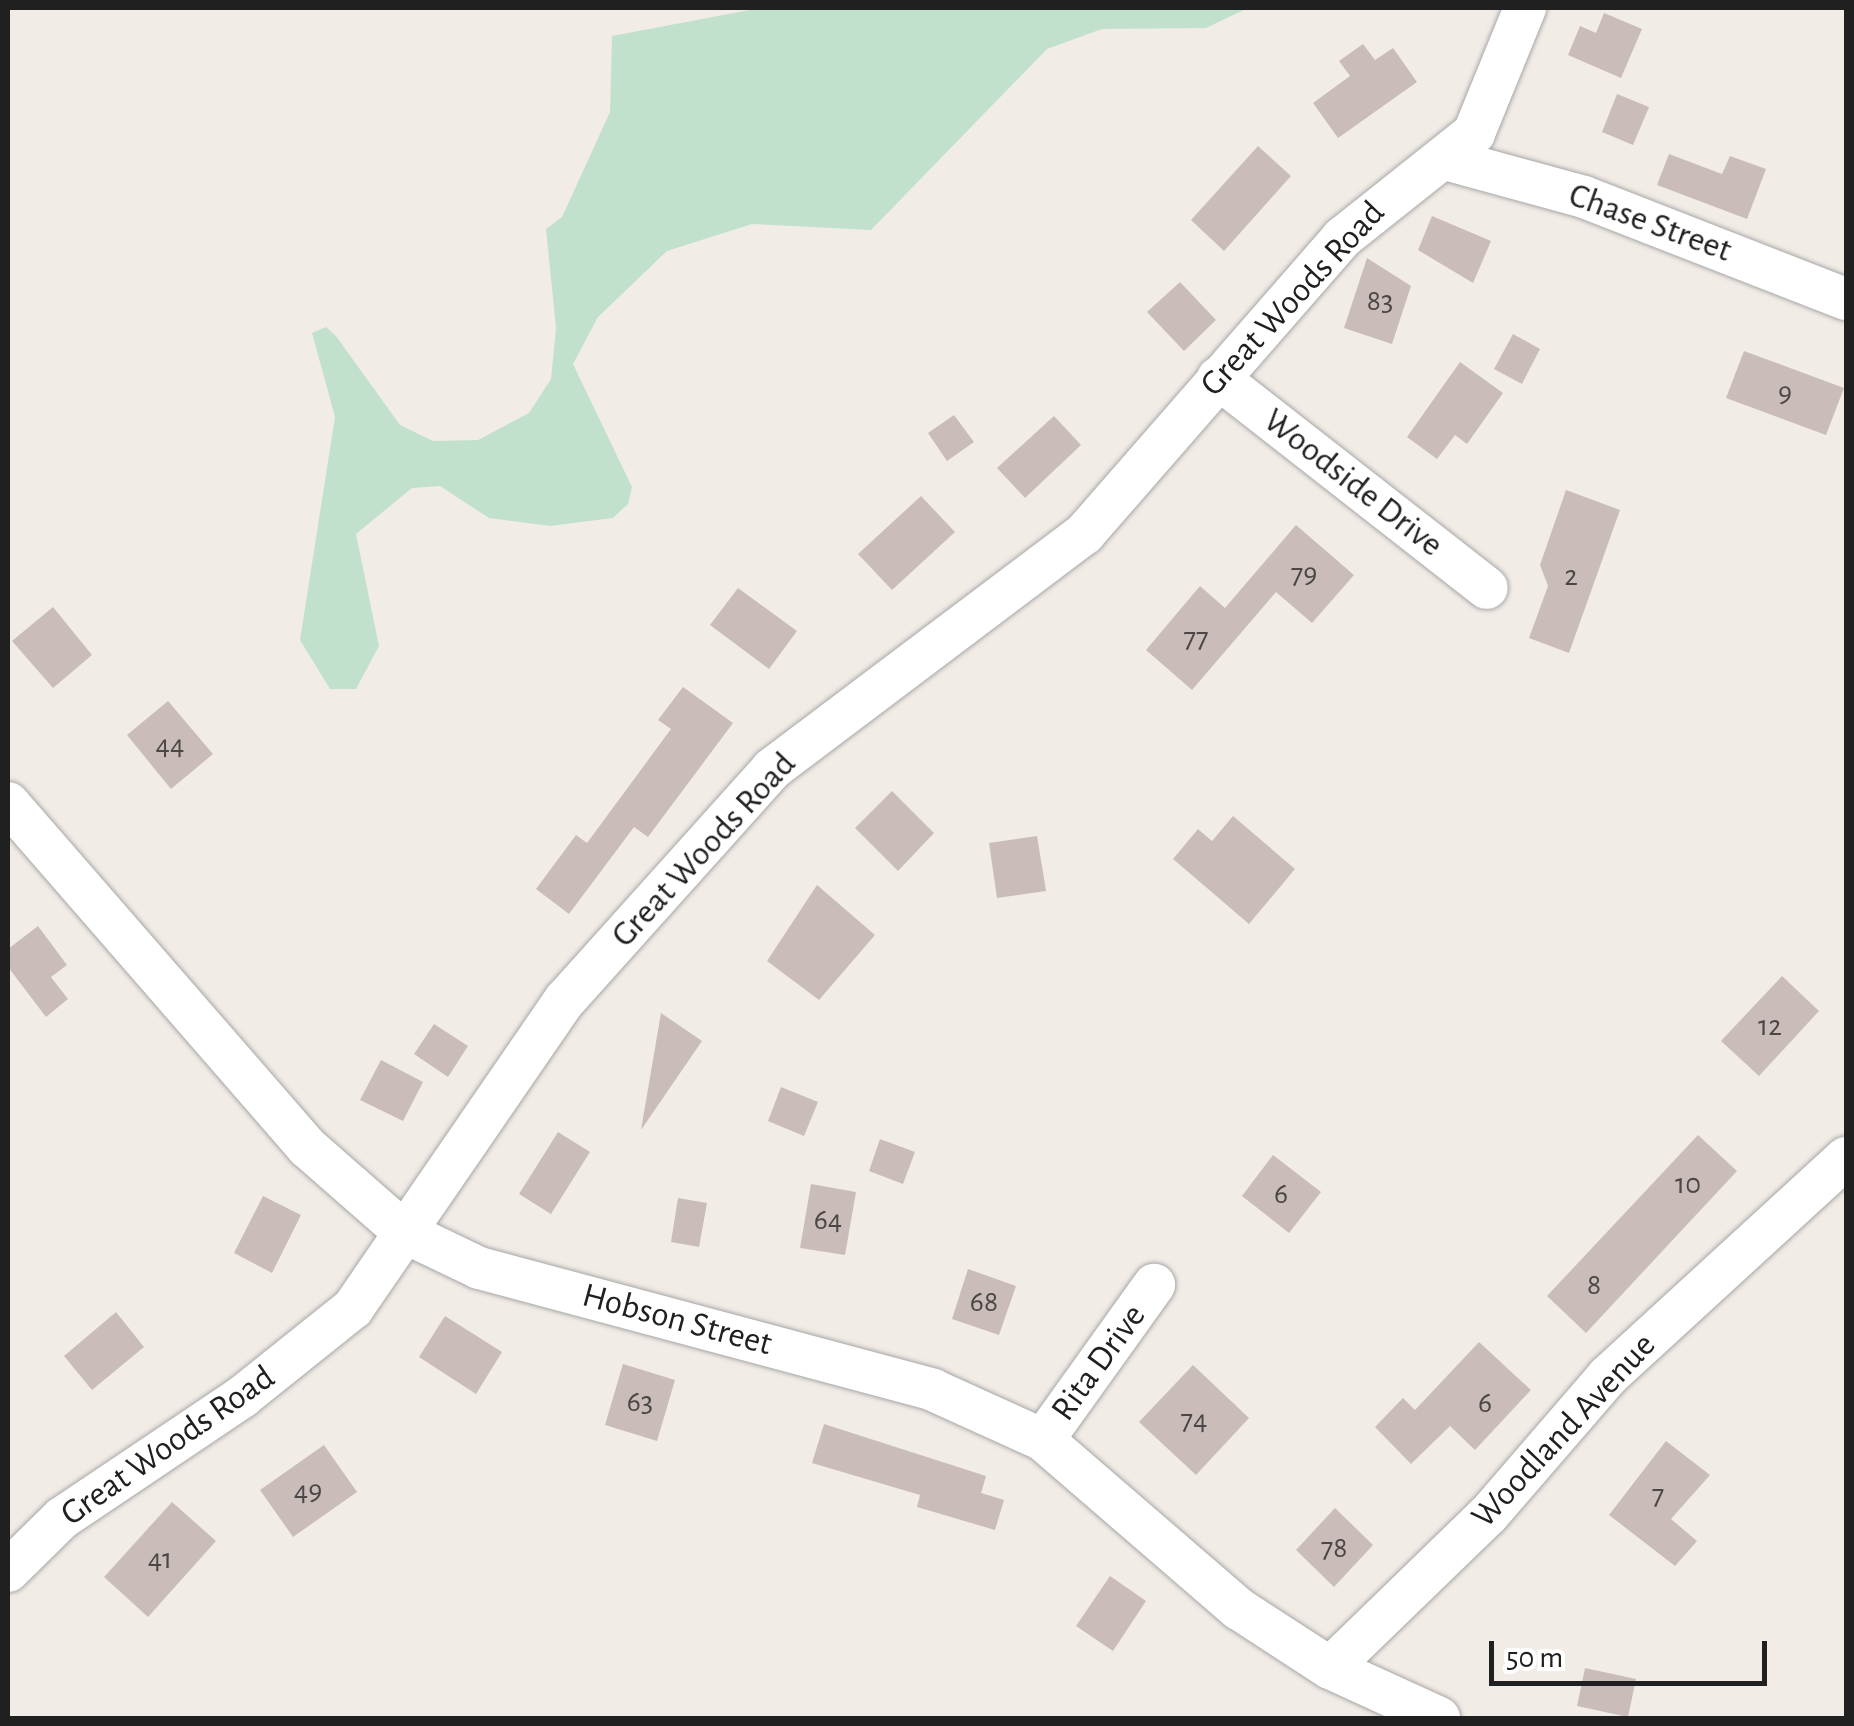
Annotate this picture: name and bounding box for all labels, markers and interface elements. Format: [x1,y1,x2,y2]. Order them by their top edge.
street label: Chase Street [1563,174,1737,272]
street label: Great Woods Road [1192,193,1394,405]
house number: 83 [1367,283,1393,319]
house number: 9 [1778,375,1792,411]
street label: Woodside Drive [1255,400,1451,566]
house number: 79 [1291,556,1317,592]
house number: 2 [1564,558,1578,594]
house number: 77 [1183,620,1209,656]
house number: 44 [156,727,184,763]
street label: Great Woods Road [603,744,805,956]
house number: 12 [1758,1008,1782,1044]
house number: 10 [1675,1166,1701,1202]
house number: 6 [1274,1176,1288,1212]
house number: 64 [814,1202,842,1238]
house number: 8 [1587,1267,1601,1303]
street label: Hobson Street [578,1275,776,1365]
house number: 68 [970,1284,998,1320]
street label: Rita Drive [1043,1297,1155,1429]
street label: Woodland Avenue [1463,1325,1665,1537]
street label: Great Woods Road [53,1357,283,1535]
house number: 63 [627,1384,653,1420]
house number: 6 [1478,1385,1492,1421]
house number: 74 [1181,1402,1207,1438]
house number: 49 [294,1473,322,1509]
house number: 7 [1652,1477,1664,1513]
house number: 78 [1321,1530,1347,1566]
house number: 41 [148,1541,172,1577]
scale bar [1494,1621,1772,1683]
text: 50 m [1506,1643,1563,1673]

